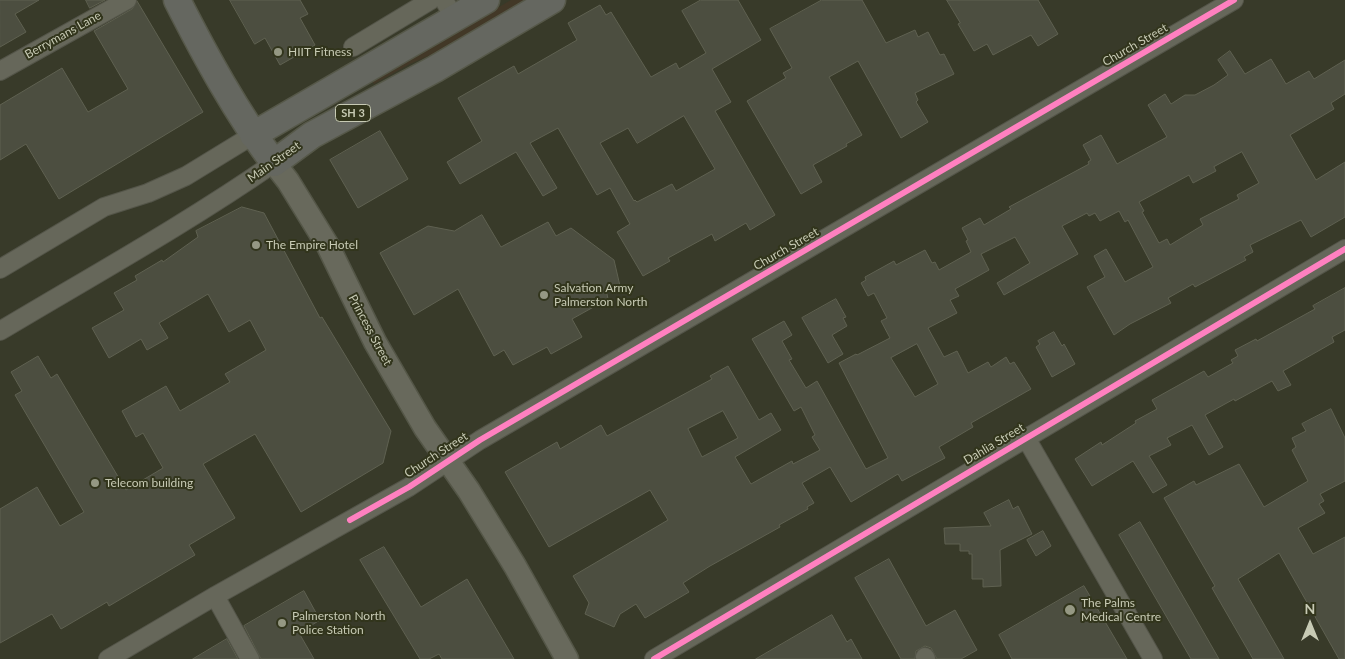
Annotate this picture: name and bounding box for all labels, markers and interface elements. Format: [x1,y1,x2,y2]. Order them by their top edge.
street label: Berrymans Lane [22,8,104,62]
street label: Church Street [1100,21,1170,69]
place label: HIIT Fitness [288,45,351,59]
marker: HIIT Fitness [272,46,284,58]
road number: SH 3 [336,105,370,122]
street label: Main Street [245,139,303,185]
street label: Church Street [751,225,821,273]
place label: The Empire Hotel [266,238,358,252]
marker: The Empire Hotel [250,239,262,251]
place label: Salvation Army Palmerston North [554,281,648,309]
marker: Salvation Army Palmerston North [538,289,550,301]
street label: Princess Street [345,292,395,368]
street label: Dahlia Street [961,420,1027,468]
street label: Church Street [402,429,470,481]
place label: Telecom building [105,476,193,490]
marker: Telecom building [89,477,101,489]
place label: The Palms Medical Centre [1081,596,1161,624]
north arrow [1285,599,1335,649]
text: N [1305,600,1315,617]
marker: The Palms Medical Centre [1063,603,1077,617]
place label: Palmerston North Police Station [292,609,386,637]
marker: Palmerston North Police Station [276,617,288,629]

